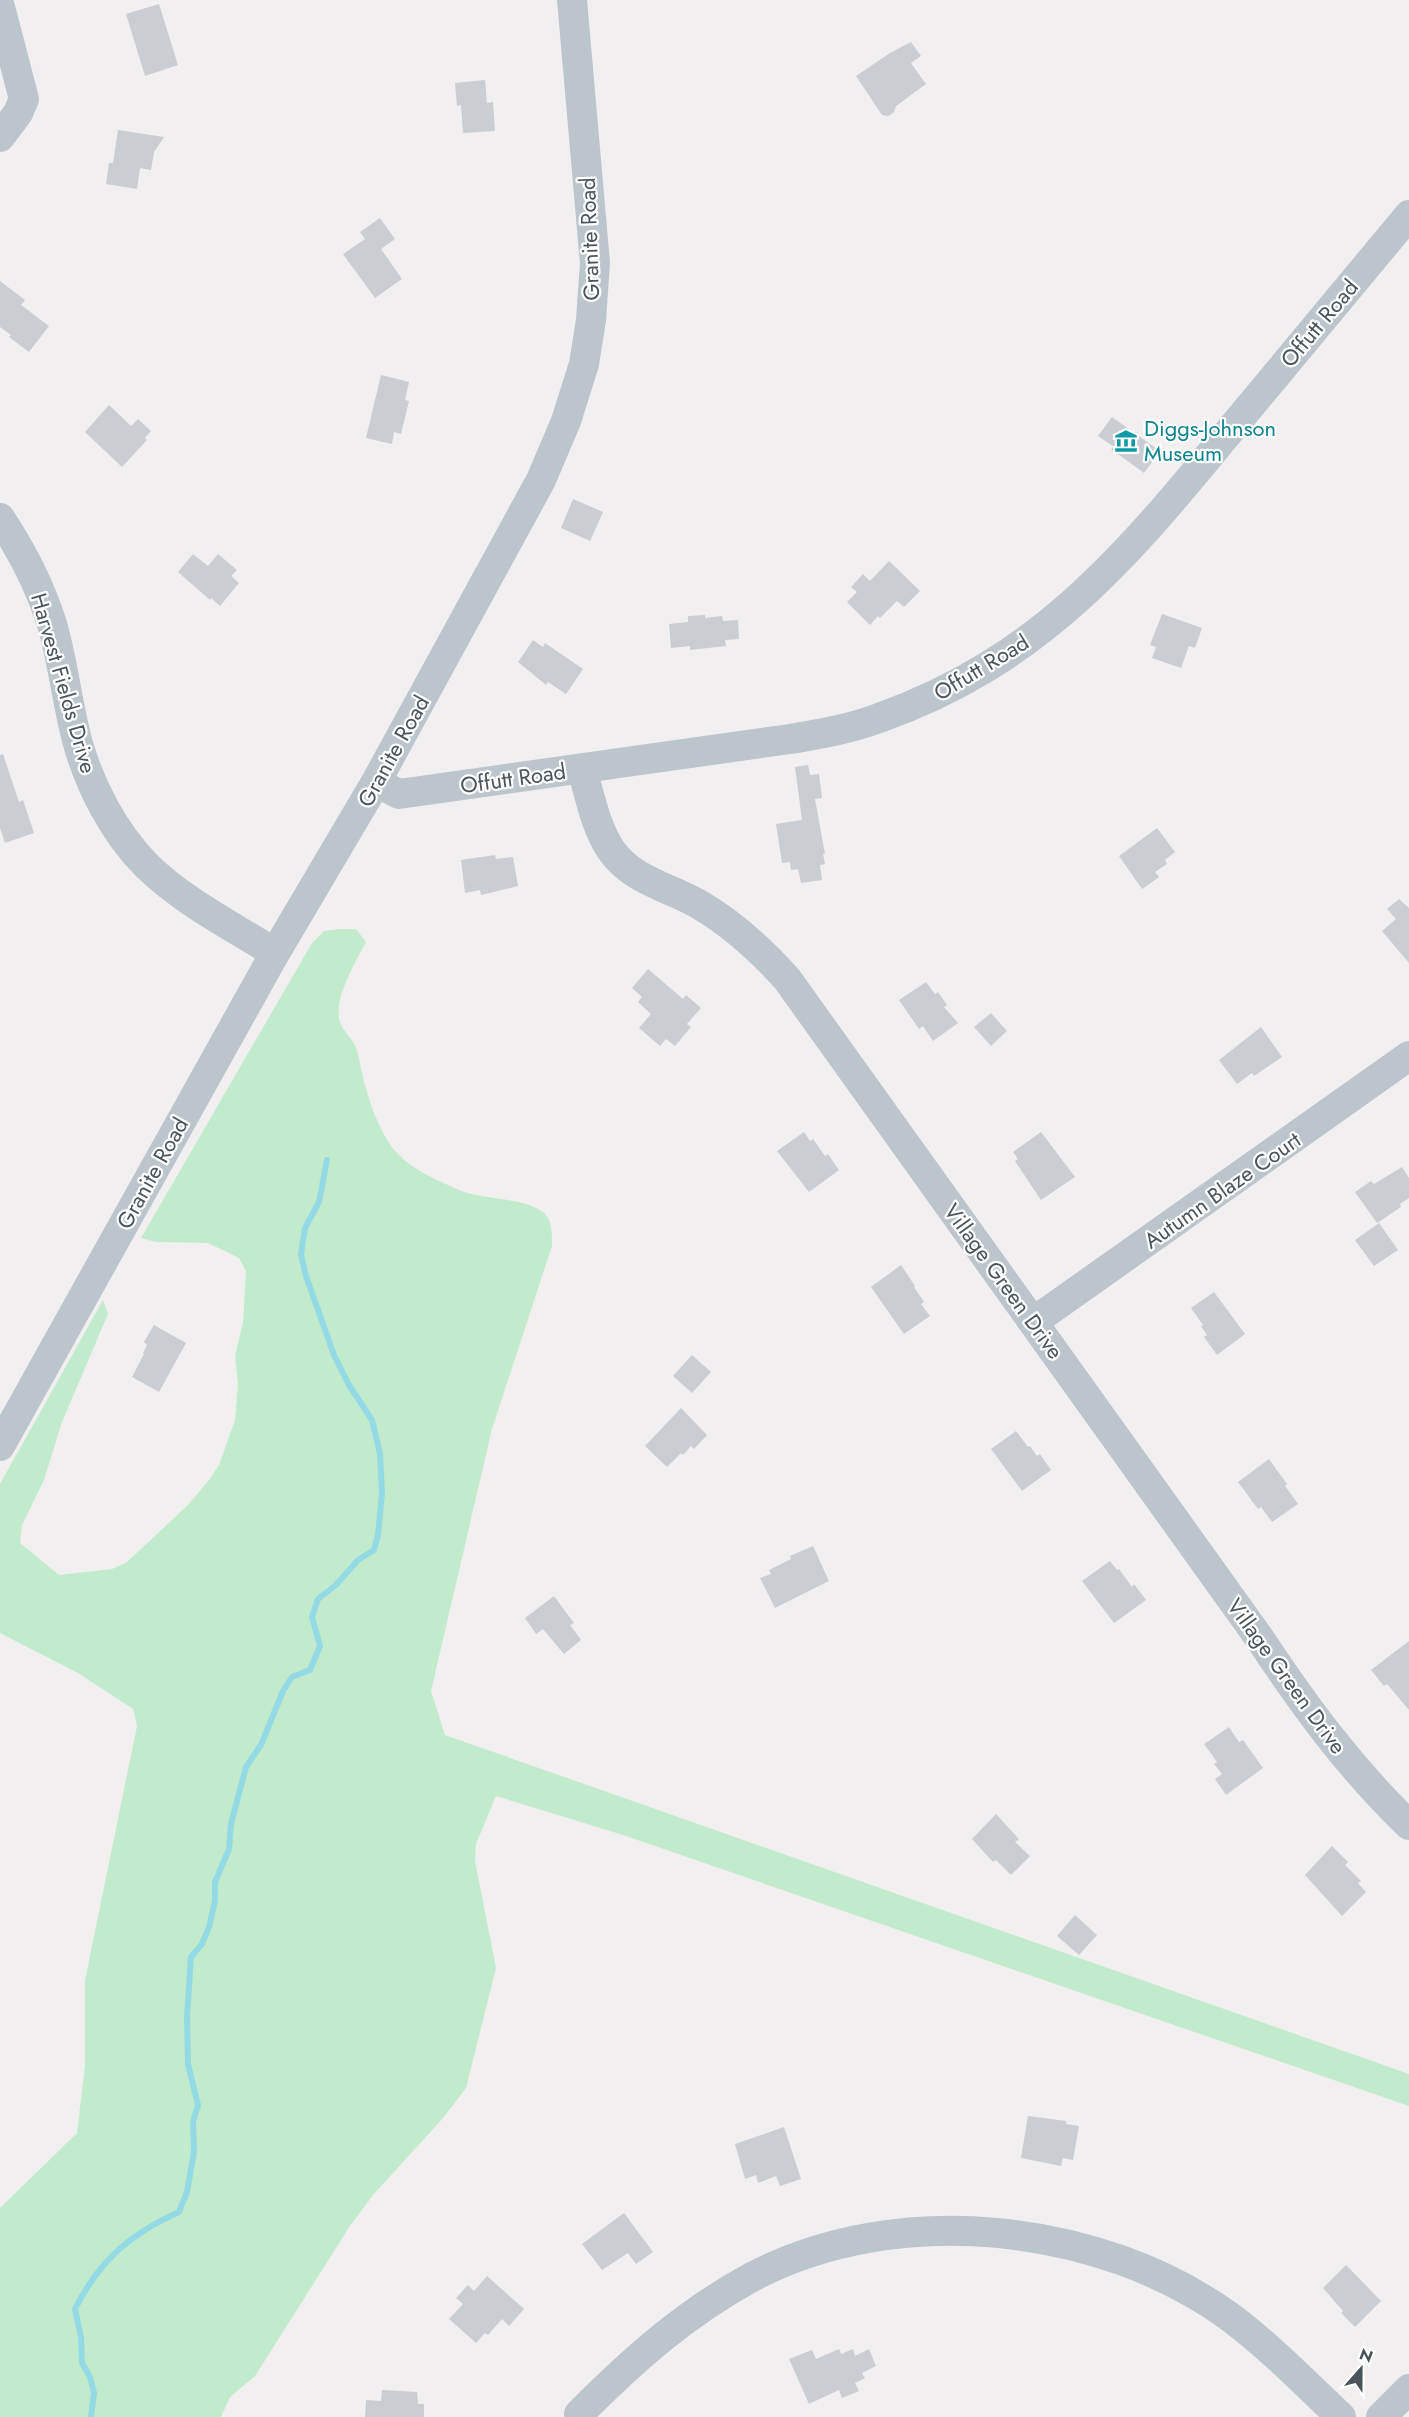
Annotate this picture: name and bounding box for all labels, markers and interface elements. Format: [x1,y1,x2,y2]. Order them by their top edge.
street label: Granite Road [571,177,607,301]
street label: Offutt Road [1273,272,1365,374]
place label: Diggs-Johnson Museum [1144,412,1276,469]
museum icon: Diggs-Johnson Museum [1113,428,1139,454]
street label: Harvest Fields Drive [23,589,105,777]
street label: Offutt Road [927,626,1035,708]
street label: Granite Road [349,689,437,813]
street label: Offutt Road [458,755,568,801]
street label: Granite Road [108,1111,196,1235]
street label: Autumn Blaze Court [1137,1123,1307,1256]
street label: Village Green Drive [937,1197,1071,1365]
street label: Village Green Drive [1220,1592,1354,1760]
north arrow [1331,2339,1391,2399]
text: N [1356,2342,1376,2368]

